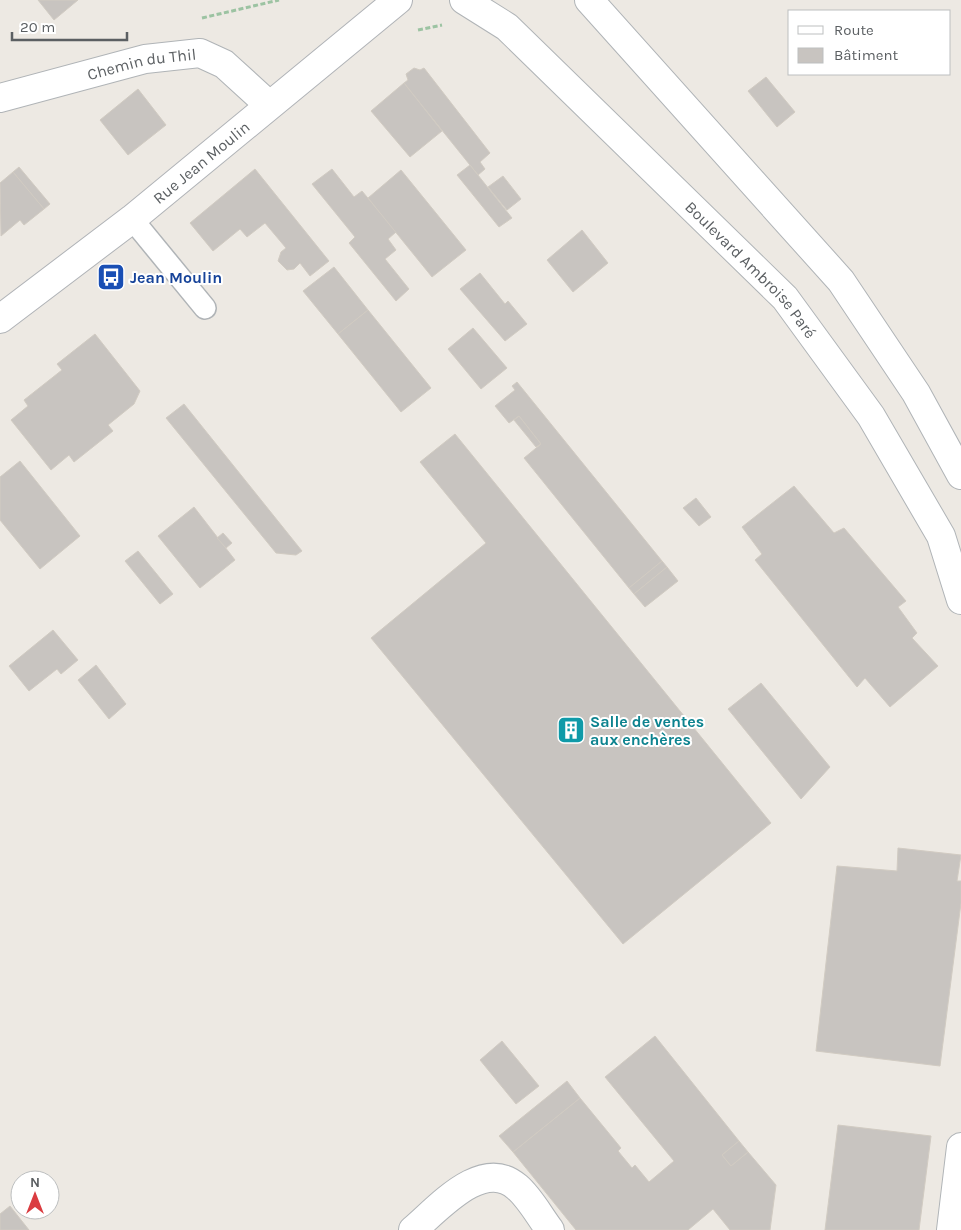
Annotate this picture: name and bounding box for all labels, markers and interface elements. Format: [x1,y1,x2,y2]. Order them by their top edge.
scale bar [12,10,128,42]
legend [788,10,951,75]
text: 20 m [20,18,55,36]
text: Route [834,21,874,39]
street label: Chemin du Thil [85,44,197,84]
text: Bâtiment [834,46,898,64]
street label: Rue Jean Moulin [149,117,253,208]
street label: Boulevard Ambroise Paré [681,197,820,342]
bus stop icon: Jean Moulin [96,262,126,292]
place label: Jean Moulin [130,268,222,287]
place label: Salle de ventes aux enchères [590,712,704,749]
building icon: Salle de ventes aux enchères [556,715,586,745]
north arrow [10,1170,60,1220]
text: N [30,1174,40,1191]

